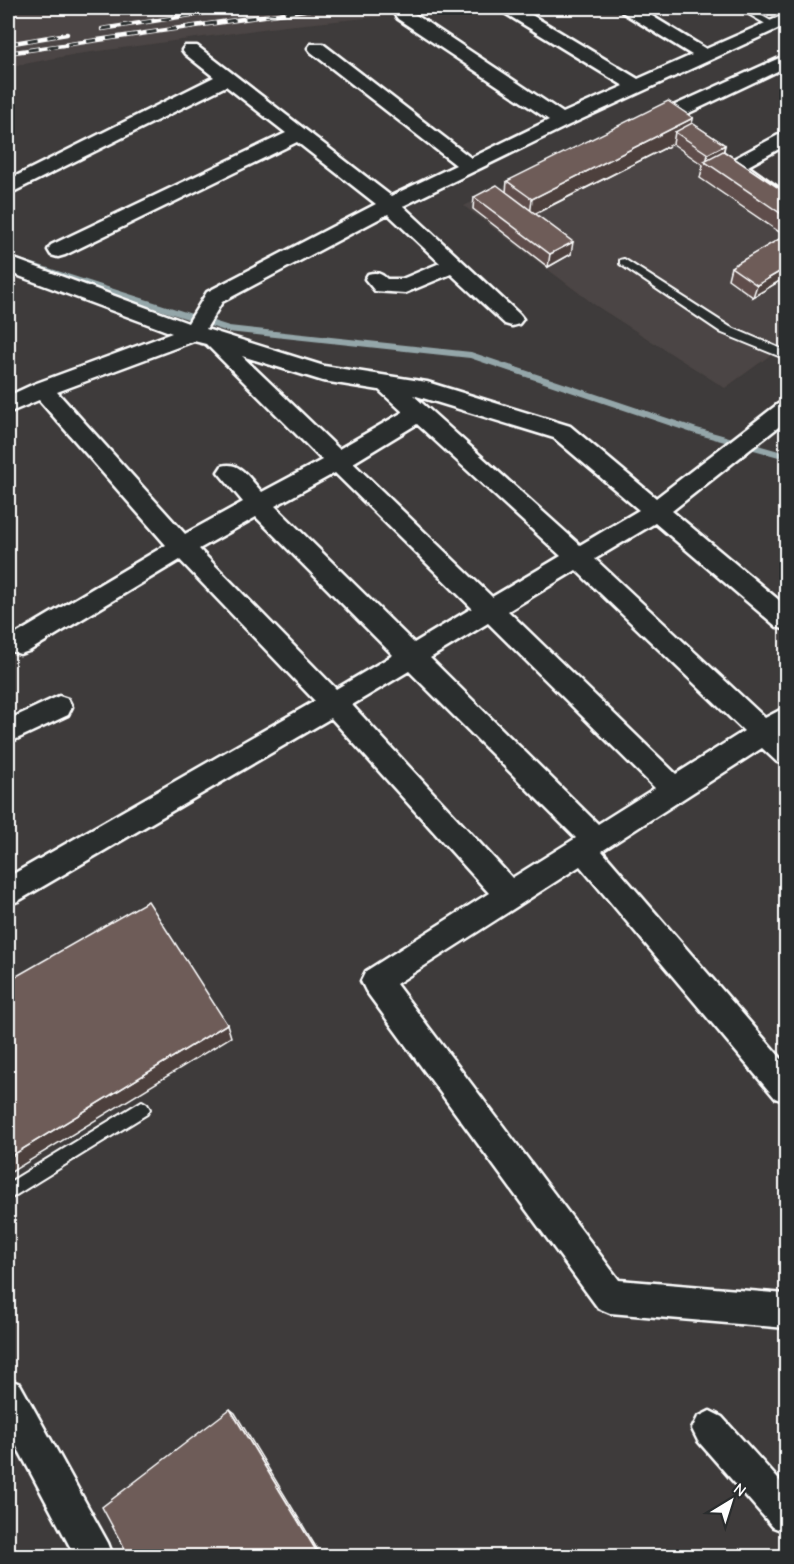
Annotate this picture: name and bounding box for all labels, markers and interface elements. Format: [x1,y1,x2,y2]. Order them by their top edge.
north arrow [701,1471,761,1531]
text: N [730,1480,749,1500]

